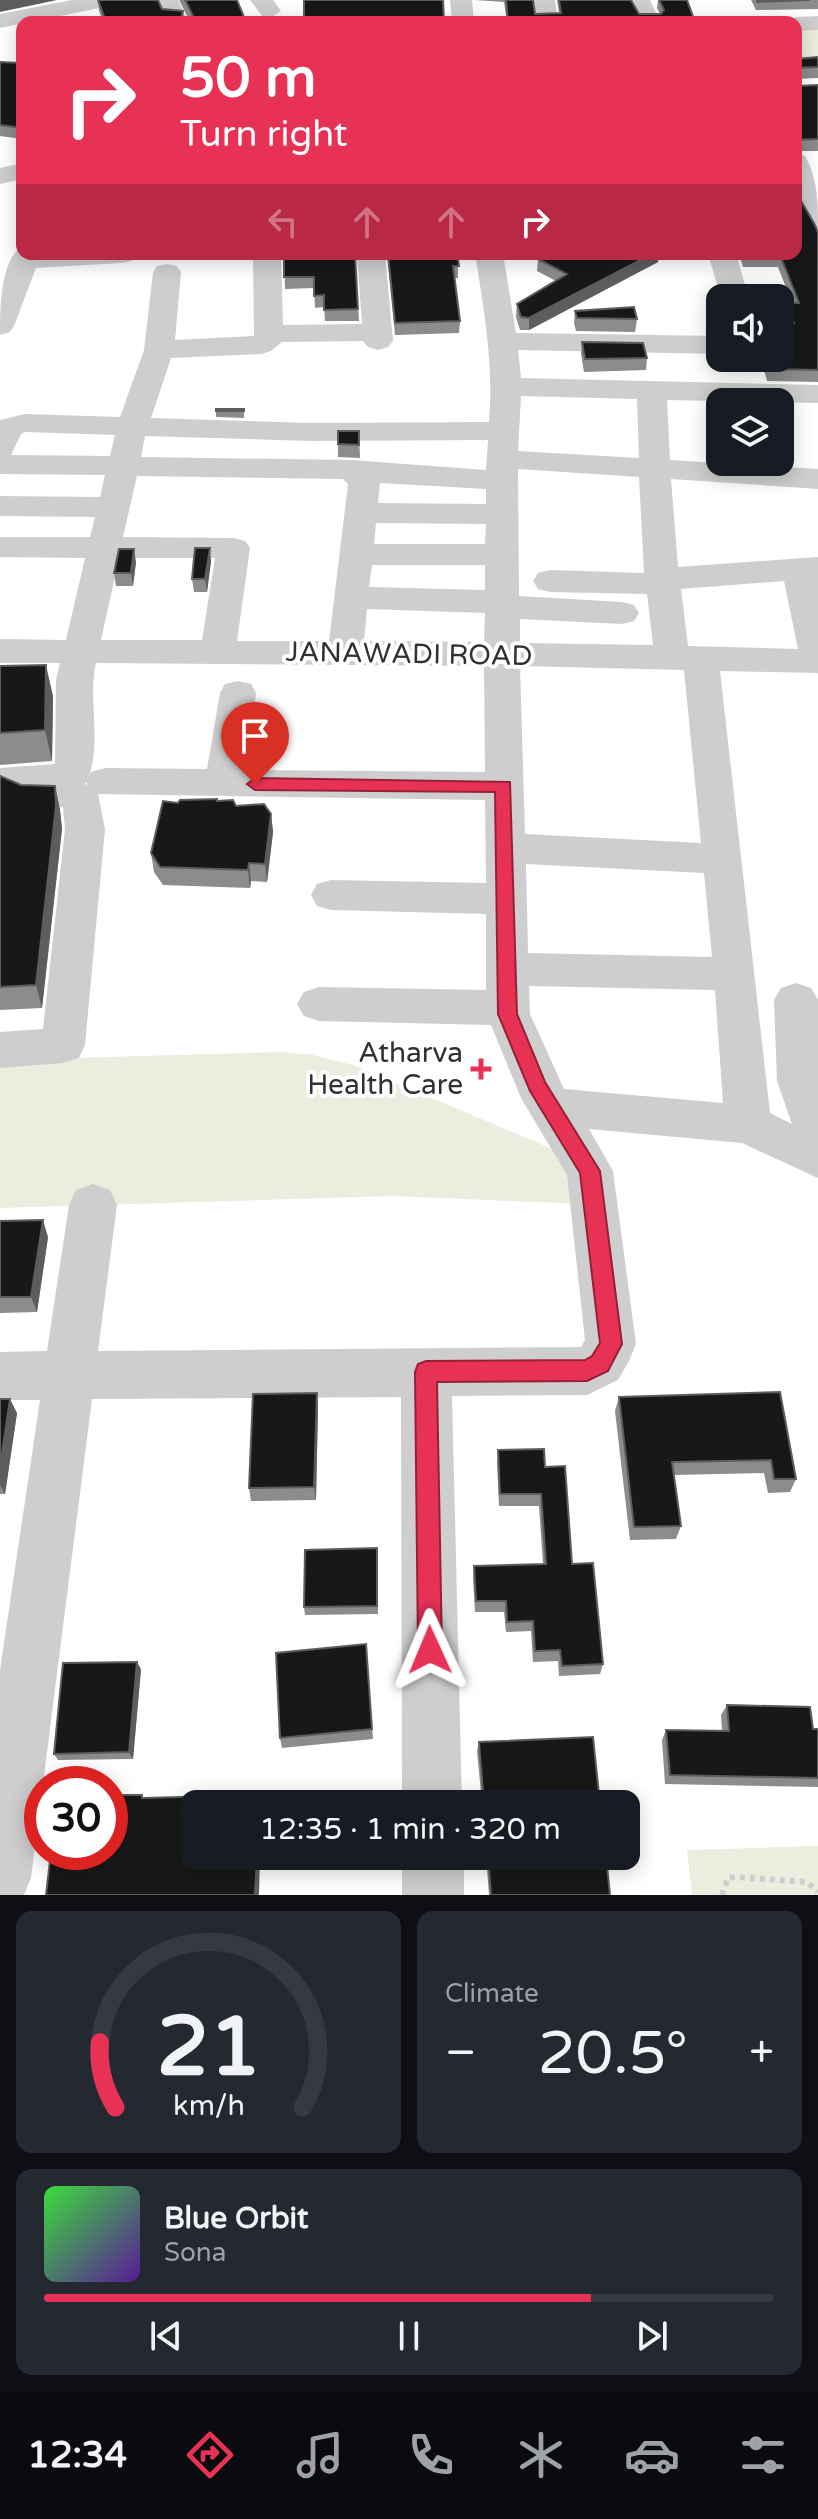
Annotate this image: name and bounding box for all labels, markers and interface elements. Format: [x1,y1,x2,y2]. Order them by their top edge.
text: 50 m [180,45,316,112]
icon: right [48,48,152,152]
text: Turn right [180,113,347,156]
icon: left [261,200,305,244]
icon: ahead [345,200,389,244]
icon: ahead [429,200,473,244]
icon: right [513,200,557,244]
map controls [706,284,794,476]
button: sound [706,284,794,372]
button: layers [706,388,794,476]
street label: JANAWADI ROAD [285,635,533,673]
pin [221,702,289,784]
icon: arrive [233,714,277,758]
place label: Atharva Health Care [307,1036,463,1102]
marker: Atharva Health Care [470,1058,492,1080]
position arrow [388,1608,472,1692]
speed limit sign: 30 [24,1766,128,1870]
text: 12:35 · 1 min · 320 m [259,1811,561,1848]
text: Climate [445,1978,539,2009]
text: 21 [156,1998,261,2098]
text: 20.5° [538,2018,688,2090]
text: − [445,2027,476,2080]
text: + [749,2027,774,2080]
text: km/h [173,2089,244,2123]
text: Blue Orbit [164,2200,309,2237]
text: Sona [164,2237,226,2268]
icon: previous [144,2314,188,2358]
icon: pause [387,2314,431,2358]
icon: next [630,2314,674,2358]
icon: directions [182,2427,238,2483]
icon: music [292,2427,348,2483]
icon: phone [403,2427,459,2483]
icon: climate [513,2427,569,2483]
icon: car [624,2427,680,2483]
icon: filters [735,2427,791,2483]
text: 12:34 [27,2434,127,2477]

